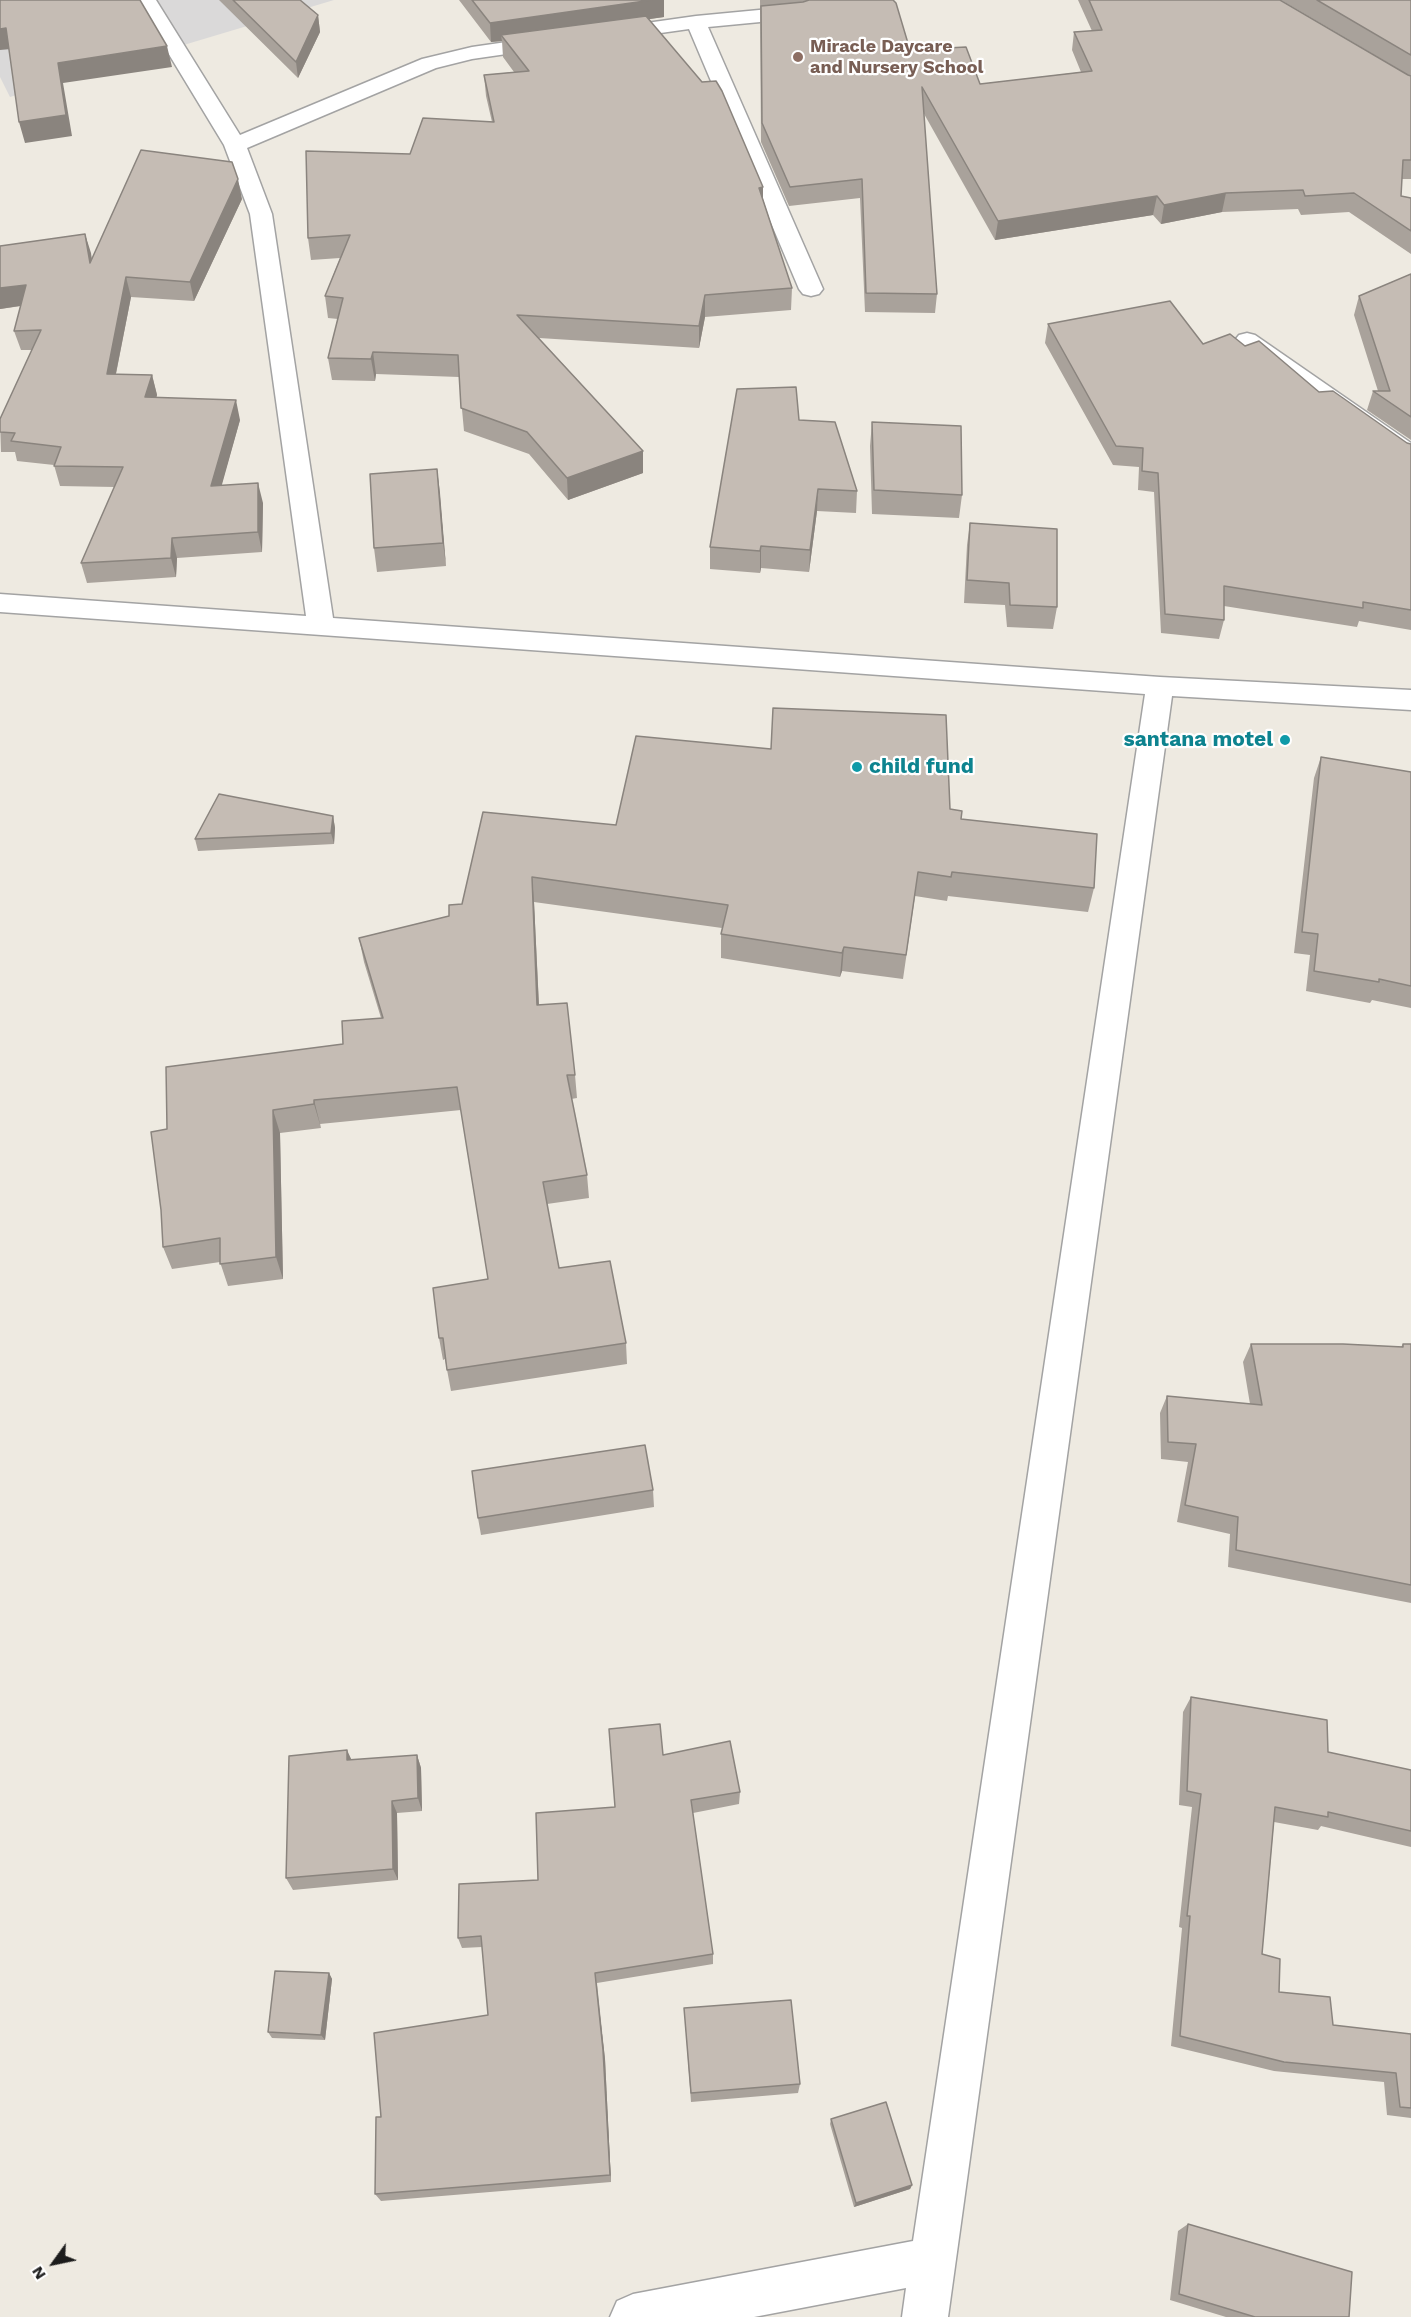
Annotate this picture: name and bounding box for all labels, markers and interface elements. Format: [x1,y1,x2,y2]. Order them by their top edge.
place label: Miracle Daycare and Nursery School [810,36,983,78]
marker: Miracle Daycare and Nursery School [791,50,805,64]
place label: santana motel [1124,727,1273,753]
marker: santana motel [1278,733,1292,747]
place label: child fund [869,754,974,780]
marker: child fund [850,760,864,774]
north arrow [24,2233,84,2293]
text: N [27,2263,50,2283]

